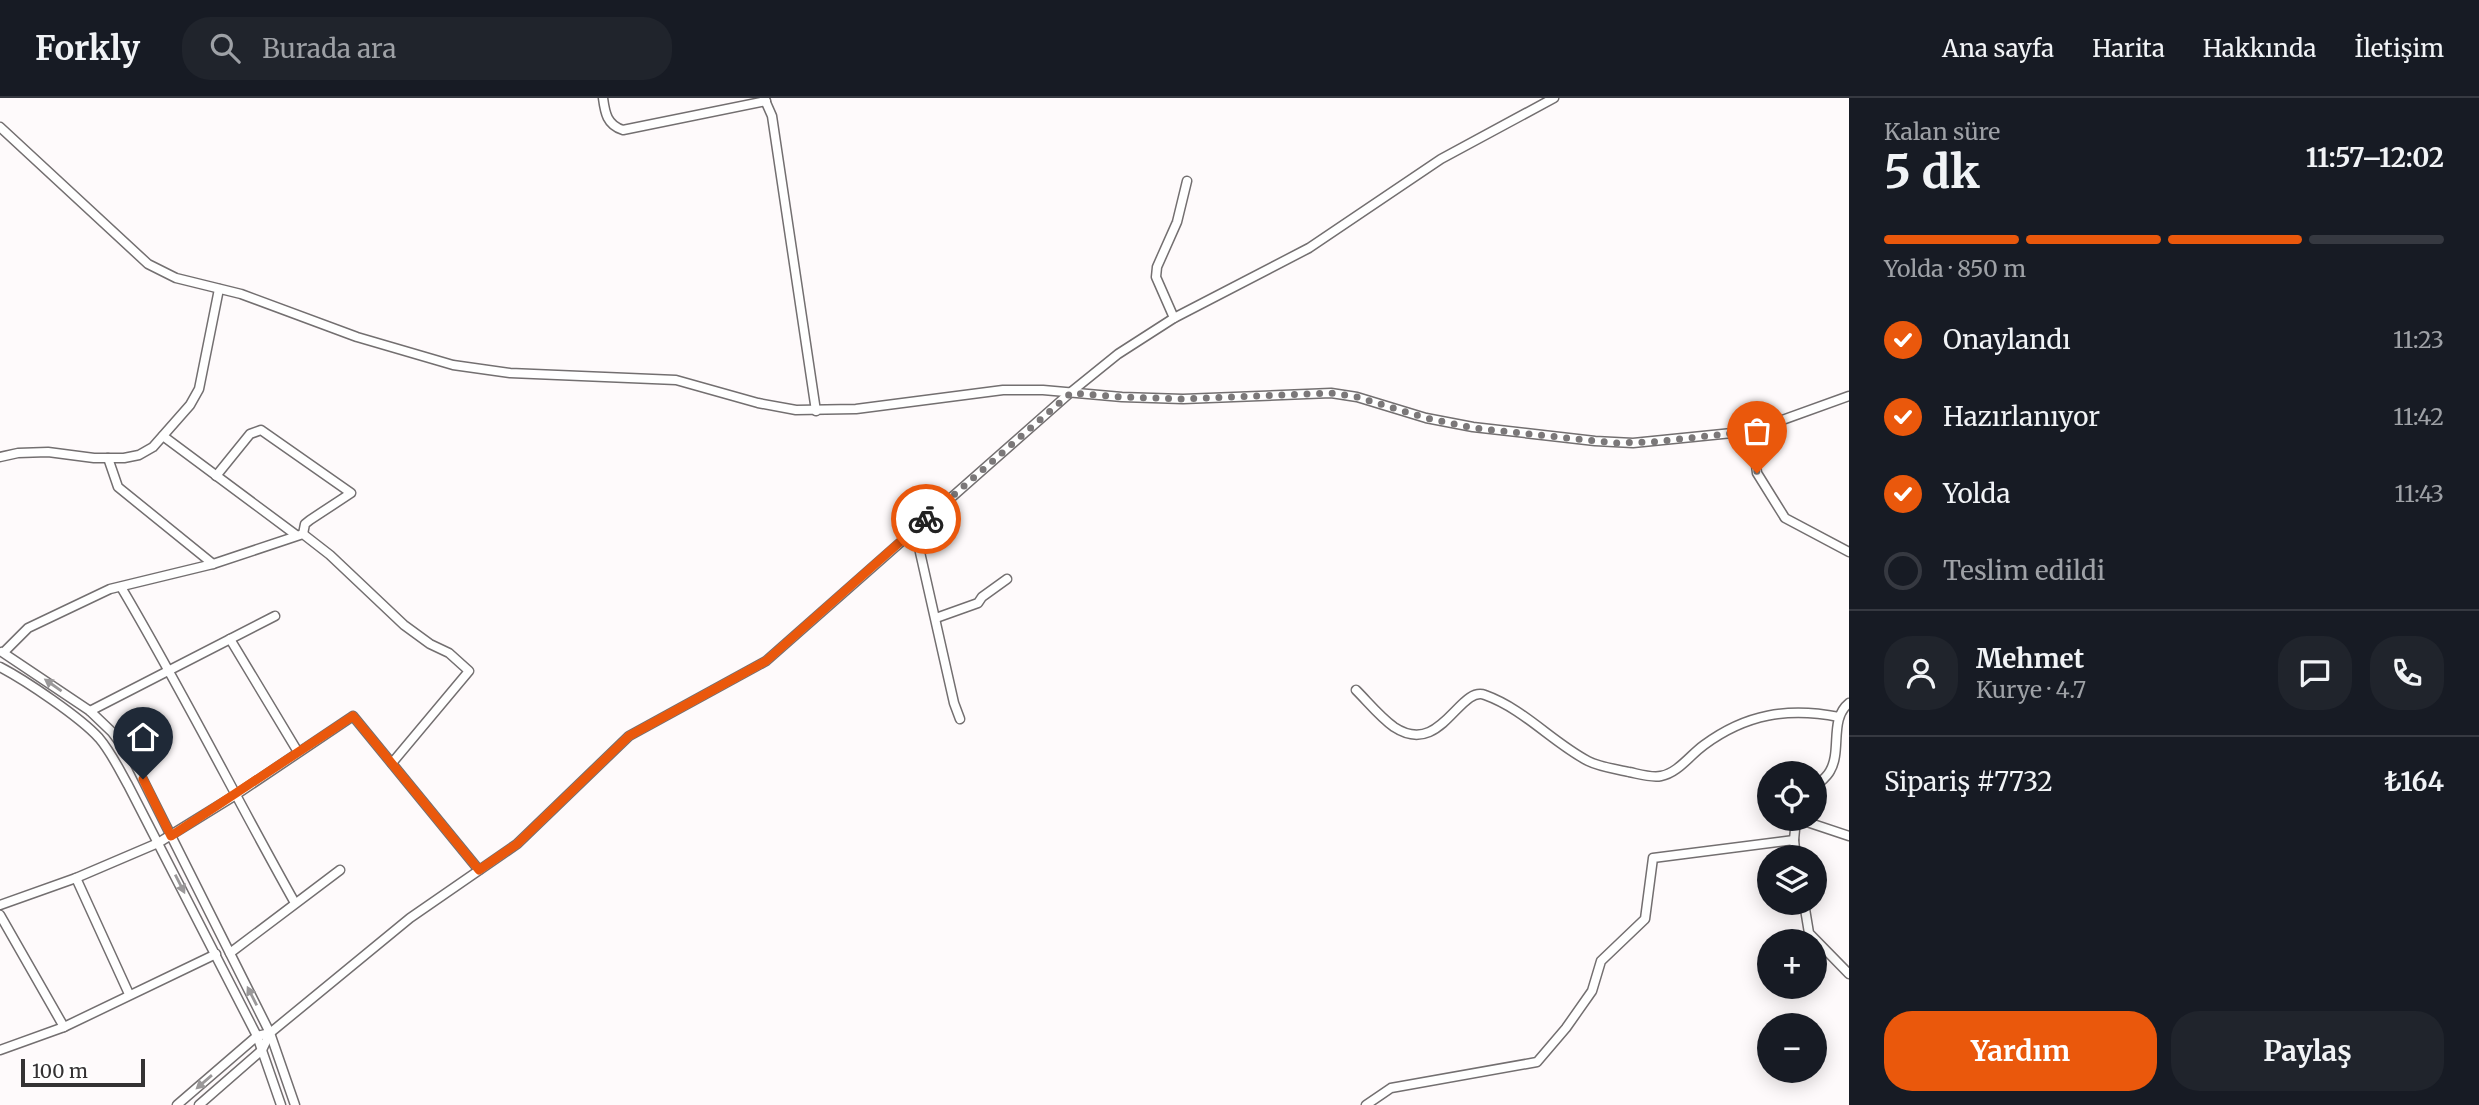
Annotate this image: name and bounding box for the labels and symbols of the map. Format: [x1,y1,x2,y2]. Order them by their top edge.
pin [1727,401,1787,473]
courier [891,484,961,554]
one-way arrow [44,678,62,692]
pin [113,707,173,779]
one-way arrow [174,874,185,894]
one-way arrow [246,986,257,1006]
scale bar [21,1056,145,1088]
one-way arrow [195,1074,212,1089]

